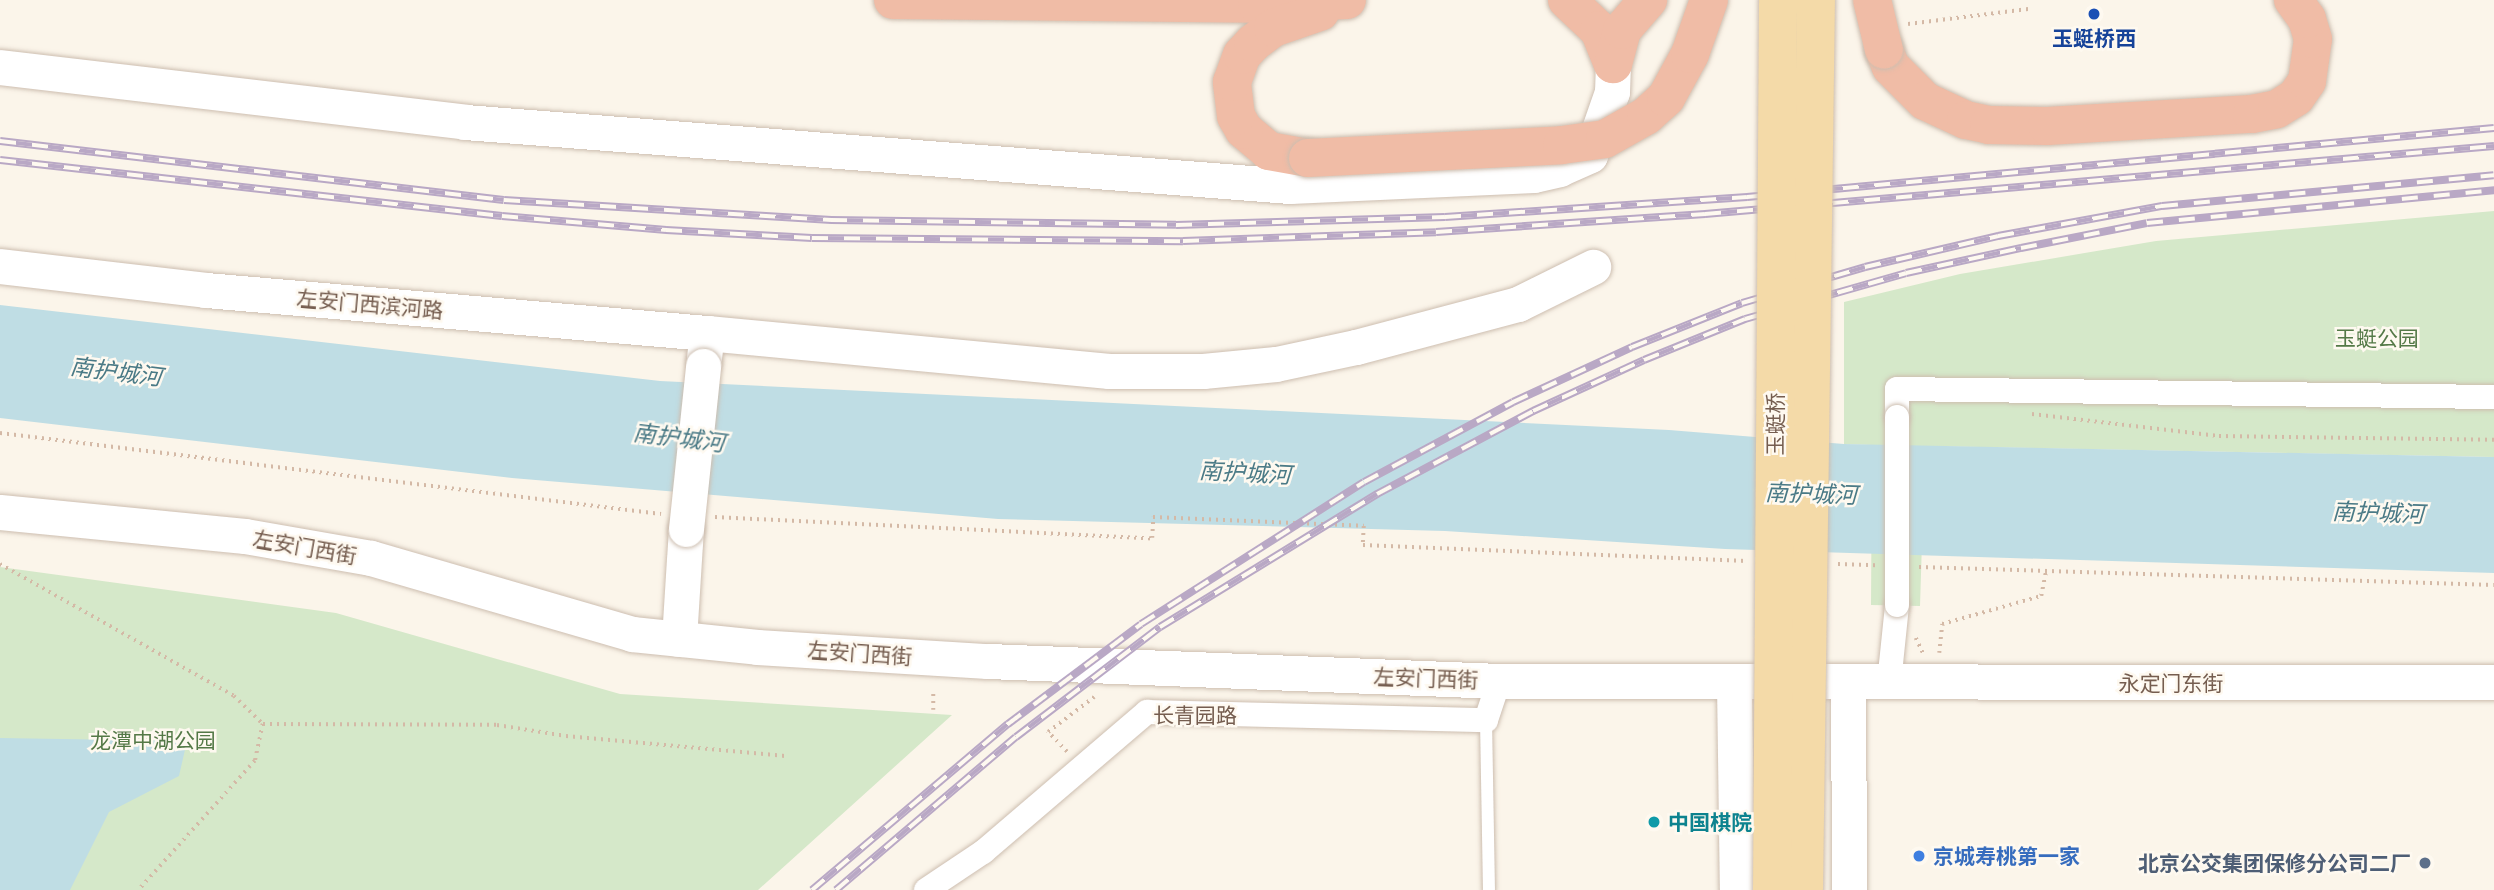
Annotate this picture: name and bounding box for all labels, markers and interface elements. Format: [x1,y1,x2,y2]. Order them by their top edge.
marker: 玉蜓桥西 [2086,6,2102,22]
place label: 玉蜓桥西 [2052,25,2136,51]
street label: 左安门西滨河路 [296,285,444,323]
park label: 玉蜓公园 [2335,325,2419,351]
water label: 南护城河 [69,352,163,390]
street label: 玉蜓桥 [1762,393,1788,455]
water label: 南护城河 [632,418,726,456]
water label: 南护城河 [1198,456,1292,488]
water label: 南护城河 [1765,478,1857,508]
water label: 南护城河 [2332,497,2424,527]
street label: 左安门西街 [251,525,359,569]
street label: 左安门西街 [807,637,913,669]
street label: 左安门西街 [1373,664,1479,692]
street label: 永定门东街 [2119,670,2223,696]
street label: 长青园路 [1153,702,1237,728]
park label: 龙潭中湖公园 [90,727,216,753]
place label: 中国棋院 [1668,809,1752,835]
marker: 中国棋院 [1646,814,1662,830]
place label: 京城寿桃第一家 [1933,843,2080,869]
marker: 京城寿桃第一家 [1911,848,1927,864]
place label: 北京公交集团保修分公司二厂 [2138,850,2411,876]
marker: 北京公交集团保修分公司二厂 [2417,855,2433,871]

